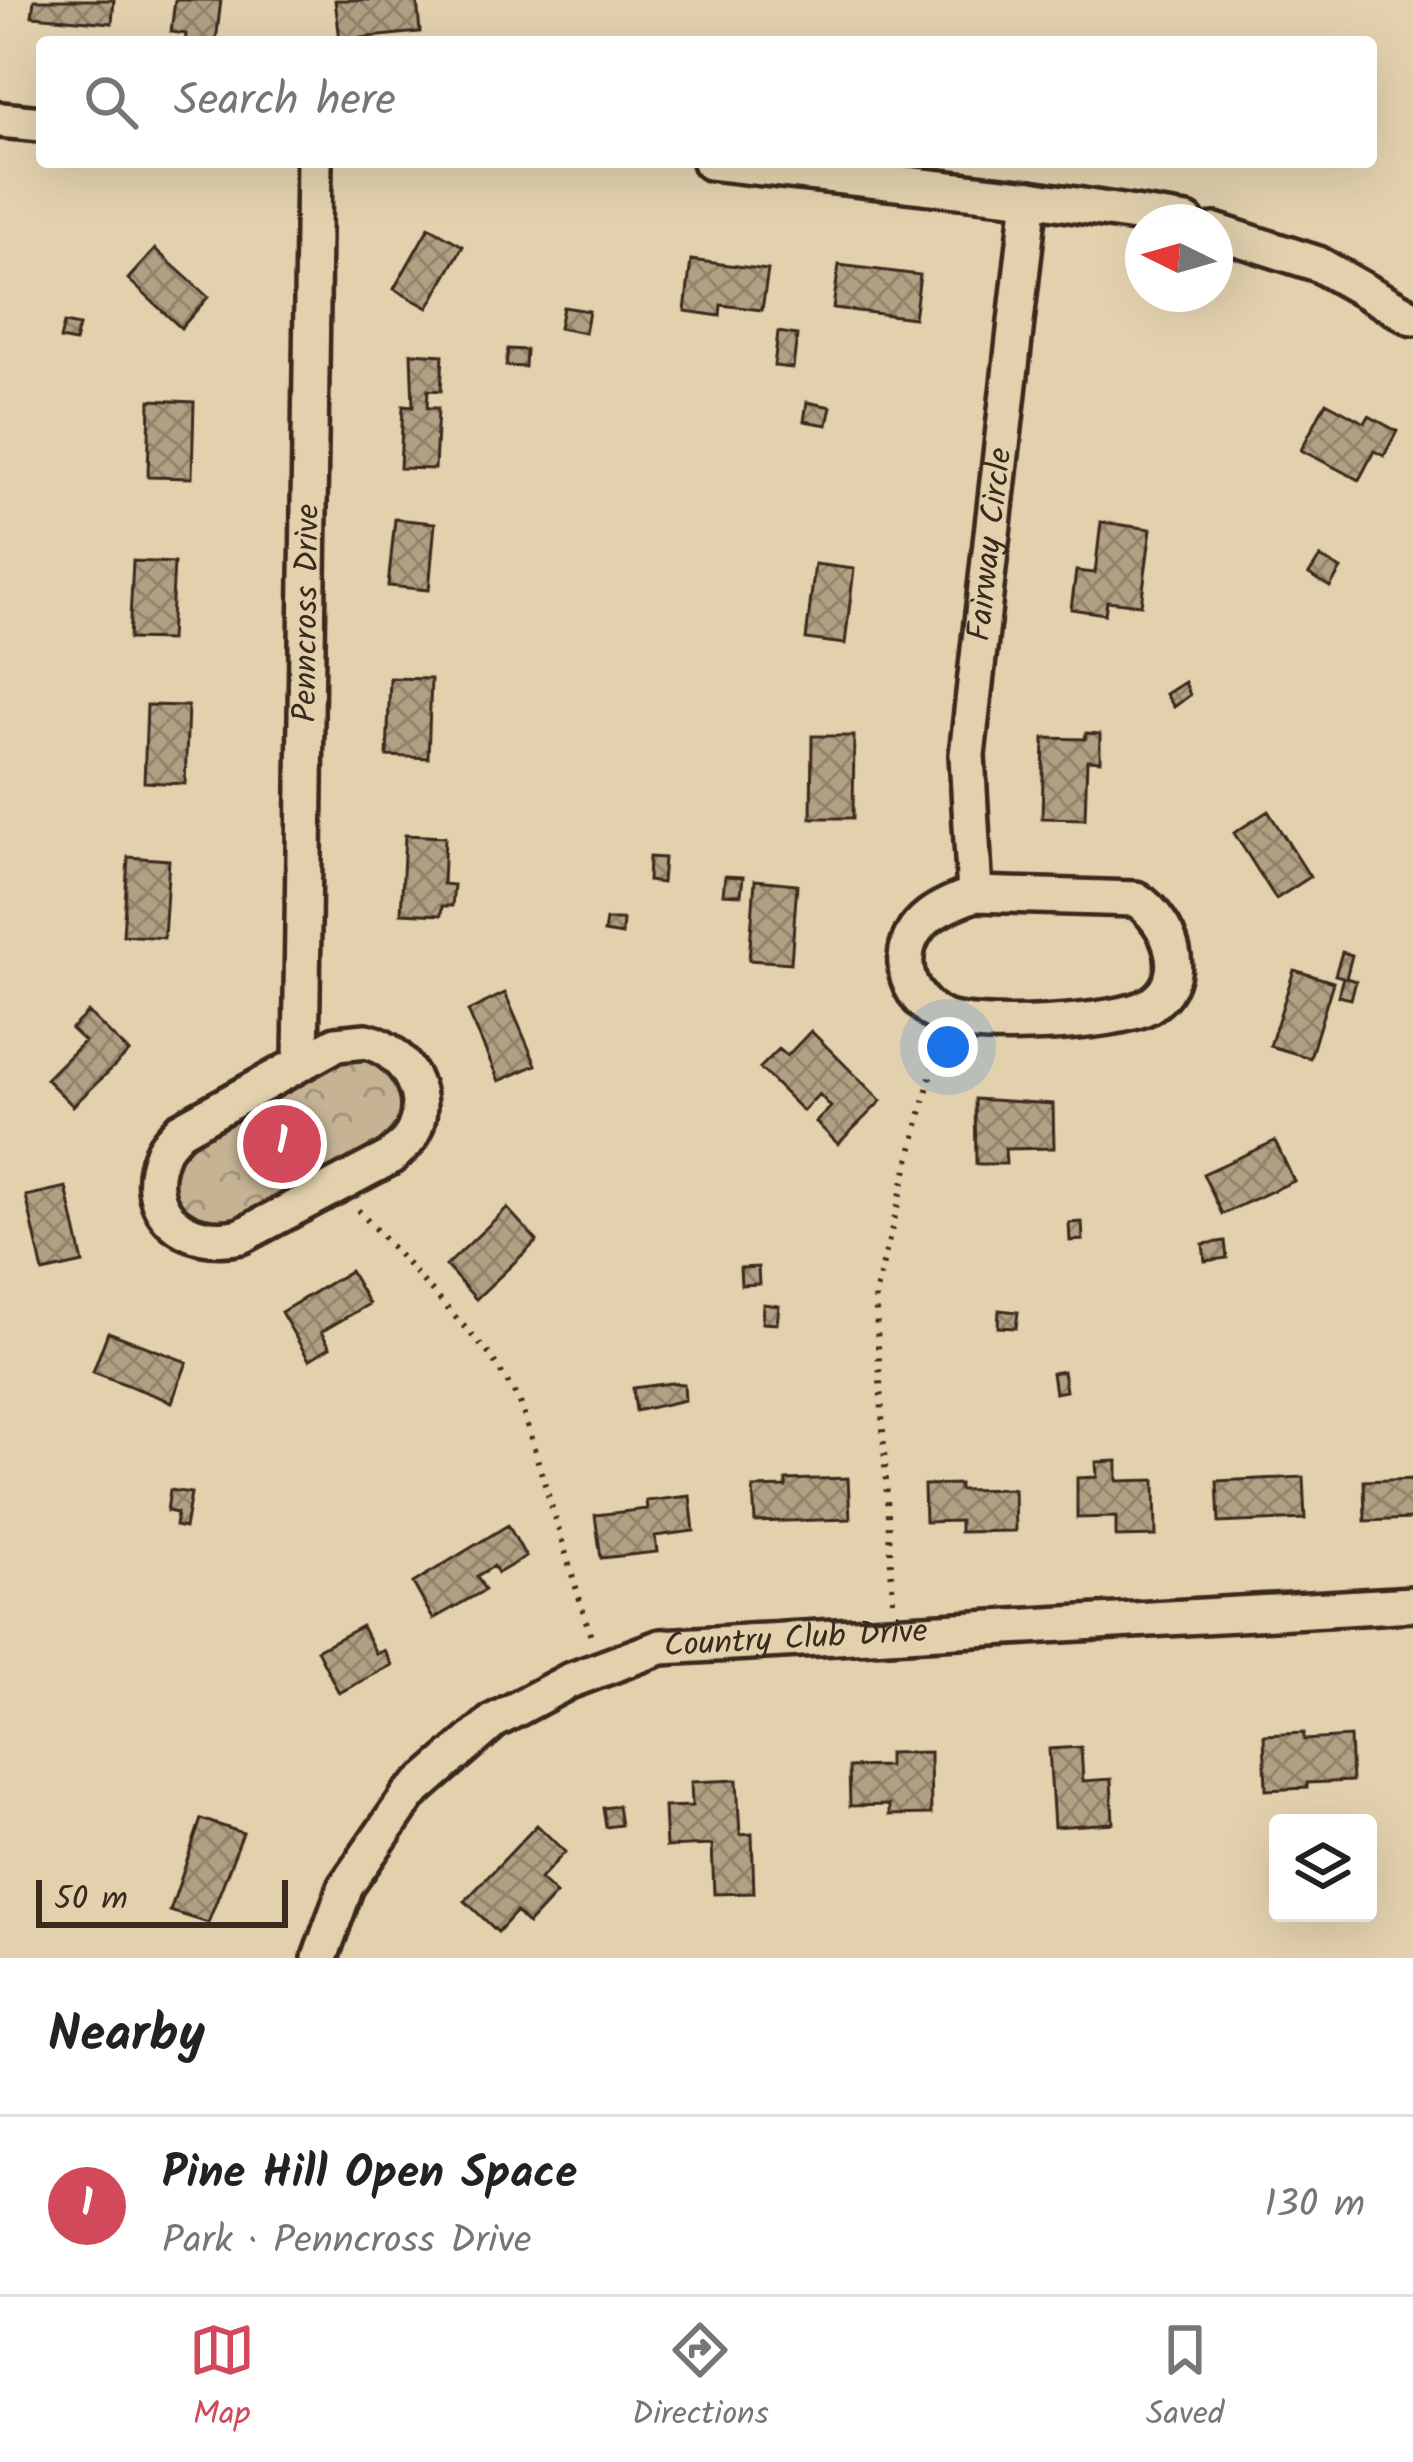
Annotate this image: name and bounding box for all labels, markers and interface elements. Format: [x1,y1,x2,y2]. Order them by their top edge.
search box [36,36,1377,168]
text: Search here [174,66,396,138]
icon: search [78,69,144,135]
north arrow [1125,204,1233,312]
street label: Fairway Circle [954,445,1028,644]
street label: Penncross Drive [279,503,336,723]
your location [918,1017,978,1077]
pin: 1 [243,1099,321,1189]
street label: Country Club Drive [663,1605,929,1673]
map controls [1269,1814,1377,1922]
button: layers [1269,1814,1377,1922]
scale bar [36,1874,288,1927]
text: 50 m [54,1874,128,1927]
text: Nearby [48,1996,205,2077]
text: Pine Hill Open Space [162,2139,577,2211]
text: 1 [81,2175,93,2237]
text: 130 m [1264,2175,1365,2237]
text: Park · Penncross Drive [162,2211,532,2273]
tab: Map [189,2317,255,2442]
tab: Directions [632,2317,769,2442]
tab: Saved [1146,2317,1224,2442]

